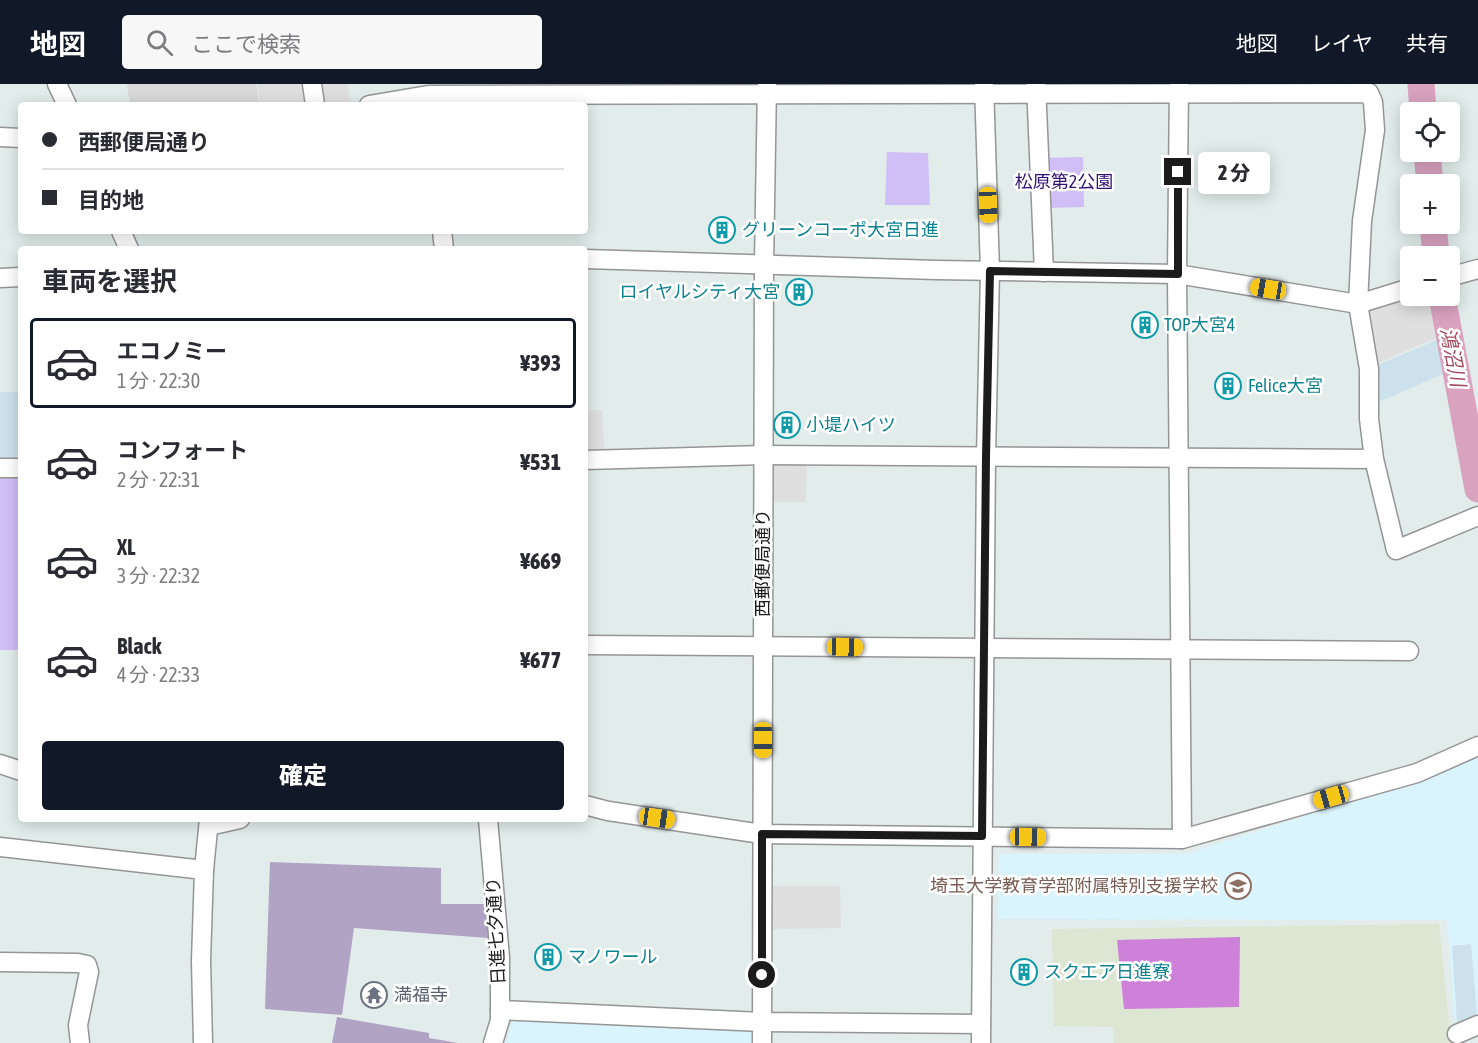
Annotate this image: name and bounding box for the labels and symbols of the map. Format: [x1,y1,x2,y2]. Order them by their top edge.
callout: 2 分 [1199,151,1271,193]
route end [1164,158,1191,185]
park label: 松原第2公園 [1015,171,1113,192]
car [978,187,998,223]
building icon: グリーンコーポ大宮日進 [707,215,737,245]
place label: グリーンコーポ大宮日進 [742,219,939,240]
building icon: ロイヤルシティ大宮 [784,277,814,307]
car [1249,277,1287,301]
place label: ロイヤルシティ大宮 [620,281,780,302]
building icon: TOP大宮4 [1130,310,1160,340]
place label: TOP大宮4 [1164,314,1235,335]
water label: 鴻沼川 [1436,325,1471,391]
building icon: Felice大宮 [1213,371,1243,401]
place label: Felice大宮 [1248,375,1323,396]
building icon: 小堤ハイツ [772,410,802,440]
place label: 小堤ハイツ [806,414,896,435]
street label: 西郵便局通り [752,509,773,617]
car [827,638,863,656]
car [754,722,772,758]
car [1311,783,1351,811]
car [638,807,676,829]
car [1010,828,1046,846]
school or university icon: 埼玉大学教育学部附属特別支援学校 [1223,871,1253,901]
place label: 埼玉大学教育学部附属特別支援学校 [930,875,1218,896]
street label: 日進七夕通り [482,877,509,986]
building icon: マノワール [533,942,563,972]
place label: マノワール [568,946,657,967]
building icon: スクエア日進寮 [1009,957,1039,987]
route start [748,961,775,988]
place label: スクエア日進寮 [1044,961,1170,982]
temple icon: 満福寺 [359,980,389,1010]
place label: 満福寺 [394,984,448,1005]

